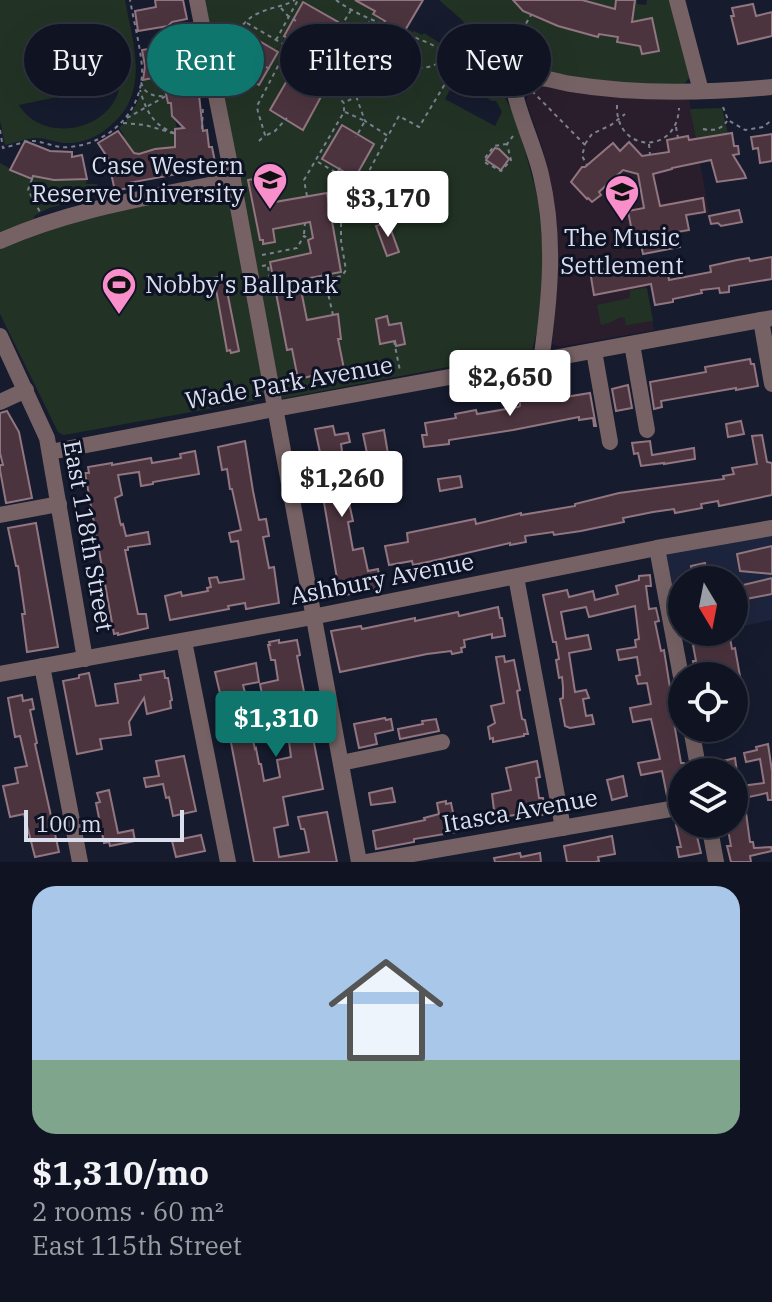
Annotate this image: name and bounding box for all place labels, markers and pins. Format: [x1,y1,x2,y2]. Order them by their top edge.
place label: Case Western Reserve University [31,149,244,209]
school or university icon: Case Western Reserve University [251,161,289,211]
pin: $3,170 [323,171,453,239]
school or university icon: The Music Settlement [603,173,641,223]
place label: The Music Settlement [560,221,684,281]
sports icon: Nobby's Ballpark [100,266,138,316]
place label: Nobby's Ballpark [145,268,338,300]
pin: $2,650 [445,350,575,418]
pin: $1,260 [277,451,407,519]
pin: $1,310 [211,691,341,759]

